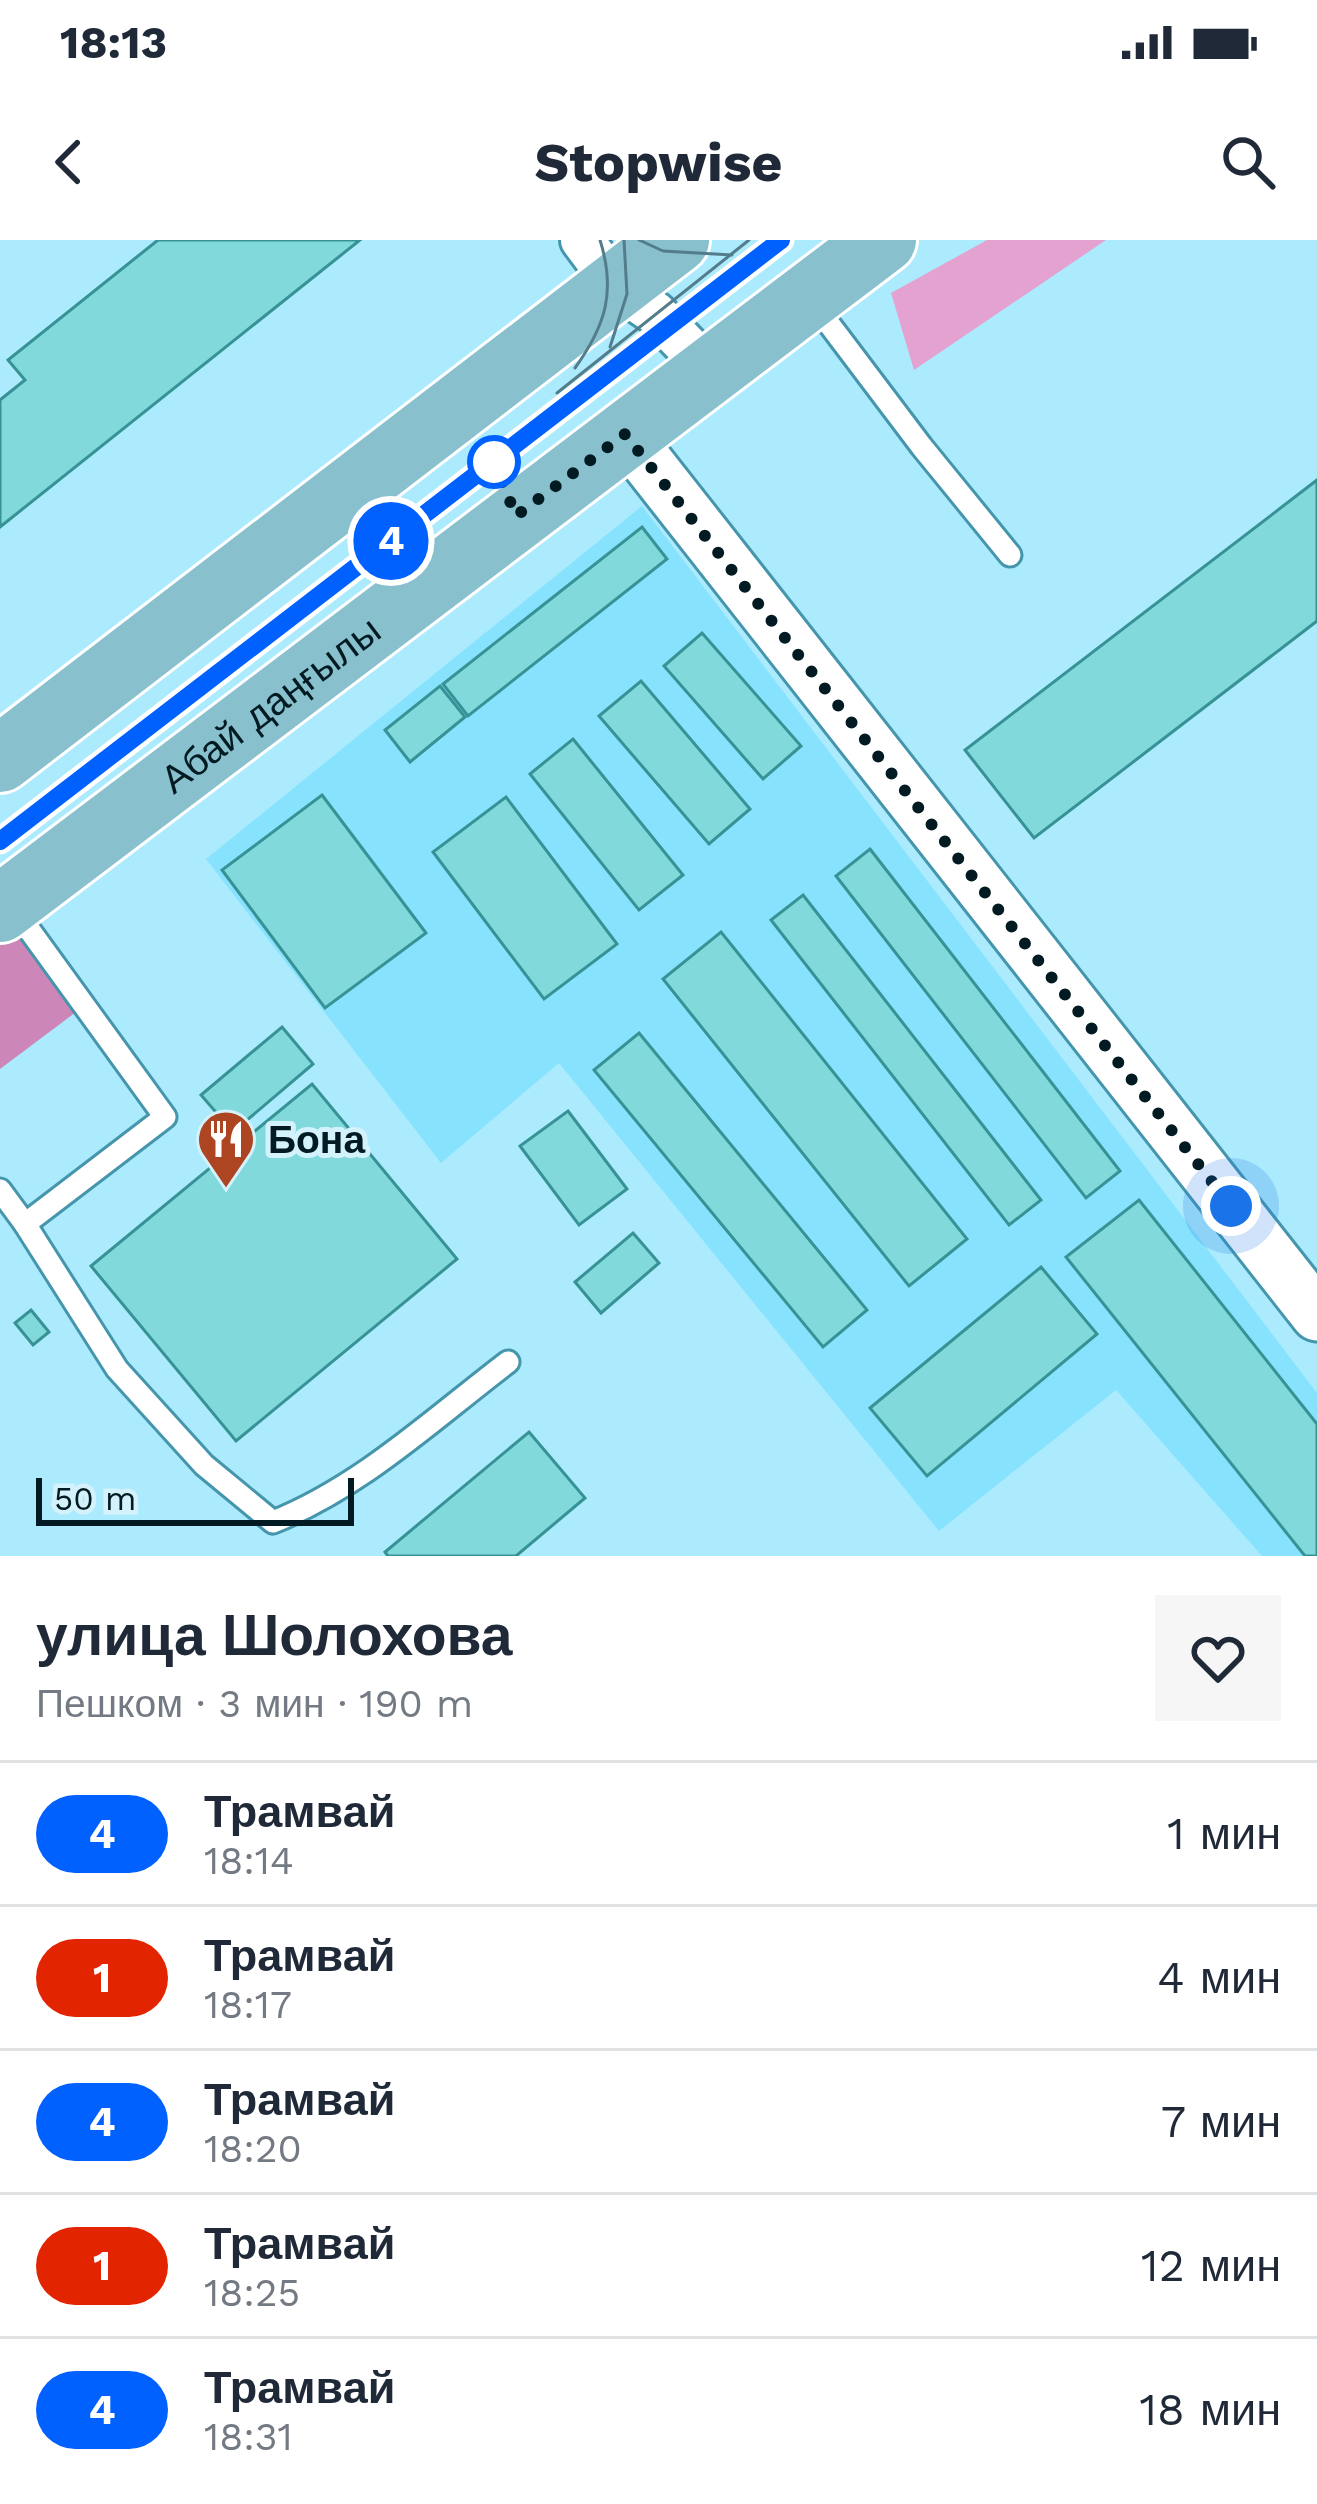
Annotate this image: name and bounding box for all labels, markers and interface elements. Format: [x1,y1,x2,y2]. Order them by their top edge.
text: 18:13 [60,16,167,69]
icon: back [36,129,102,195]
icon: search [1215,129,1281,195]
text: Stopwise [534,131,783,194]
unlabelled marker [469,437,519,487]
line badge: 4 [352,502,430,580]
text: 4 [377,516,405,565]
street label: Абай даңғылы [152,607,389,802]
restaurant icon: Бона [195,1108,257,1190]
place label: Бона [268,1117,365,1162]
your location [1201,1176,1261,1236]
scale bar [36,1472,354,1525]
text: 50 m [54,1479,136,1518]
button: heart [1155,1595,1281,1721]
text: улица Шолохова [36,1602,513,1669]
text: Пешком · 3 мин · 190 m [36,1681,473,1726]
text: Трамвай [204,1785,395,1838]
text: 1 мин [1167,1807,1281,1860]
text: 4 [88,1809,116,1858]
text: 18:14 [204,1838,294,1883]
text: Трамвай [204,1929,395,1982]
text: 4 мин [1157,1951,1281,2004]
text: 1 [93,1953,111,2002]
text: 18:17 [204,1982,292,2027]
text: Трамвай [204,2073,395,2126]
text: 7 мин [1161,2095,1281,2148]
text: 4 [88,2097,116,2146]
text: 18:20 [204,2126,302,2171]
text: Трамвай [204,2217,395,2270]
text: 12 мин [1141,2239,1281,2292]
text: 1 [93,2241,111,2290]
text: 18:25 [204,2270,300,2315]
text: Трамвай [204,2361,395,2414]
text: 18 мин [1139,2383,1281,2436]
text: 4 [88,2385,116,2434]
text: 18:31 [204,2414,293,2459]

